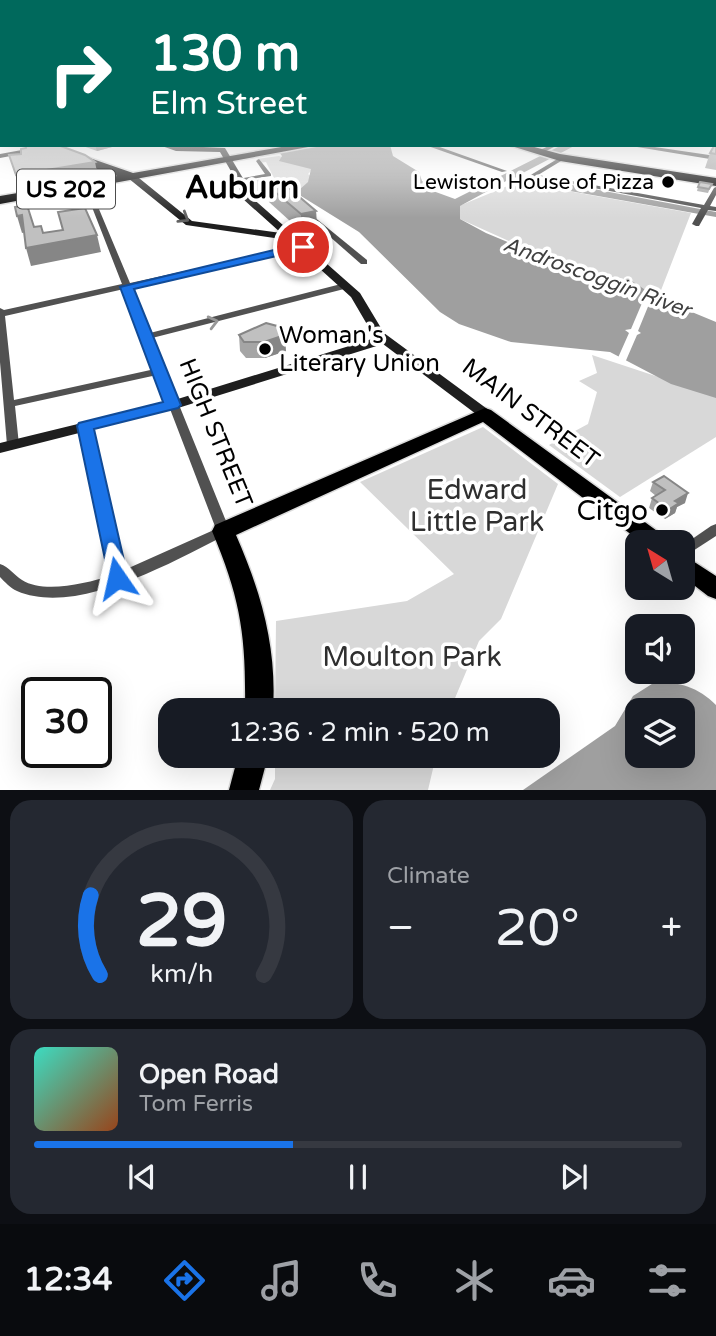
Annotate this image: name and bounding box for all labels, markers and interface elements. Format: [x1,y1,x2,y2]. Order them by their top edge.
text: 130 m [150,25,300,84]
icon: right [35,28,126,119]
text: Elm Street [150,85,308,123]
district label: Auburn [185,169,299,207]
road number: US 202 [17,170,115,208]
place label: Lewiston House of Pizza [413,170,654,195]
marker: Lewiston House of Pizza [660,174,676,190]
one-way arrow [176,210,189,223]
pin [273,217,333,277]
icon: arrive [284,228,322,266]
water label: Androscoggin River [500,232,696,324]
one-way arrow [207,316,219,330]
place label: Woman's Literary Union [279,321,440,378]
marker: Woman's Literary Union [257,341,273,357]
street label: MAIN STREET [456,352,605,475]
street label: HIGH STREET [172,354,259,512]
park label: Edward Little Park [410,473,544,539]
place label: Citgo [576,494,648,528]
marker: Citgo [654,502,670,518]
north arrow [625,530,695,600]
map controls [625,530,695,768]
position arrow [80,541,154,615]
button: sound [625,614,695,684]
park label: Moulton Park [322,640,502,674]
speed limit sign: 30 [21,677,112,768]
button: layers [625,698,695,768]
text: 12:36 · 2 min · 520 m [228,717,490,748]
text: Climate [387,862,470,890]
text: 29 [136,879,227,967]
text: 20° [495,897,580,960]
text: − [387,905,414,951]
text: + [661,905,682,951]
text: km/h [150,959,213,989]
text: Open Road [139,1059,279,1090]
text: Tom Ferris [139,1090,253,1118]
icon: previous [123,1158,161,1196]
icon: pause [339,1158,377,1196]
icon: next [555,1158,593,1196]
icon: directions [160,1256,209,1305]
icon: music [257,1256,306,1305]
icon: phone [353,1256,402,1305]
icon: climate [450,1256,499,1305]
icon: car [547,1256,596,1305]
icon: filters [643,1256,692,1305]
text: 12:34 [24,1261,113,1299]

